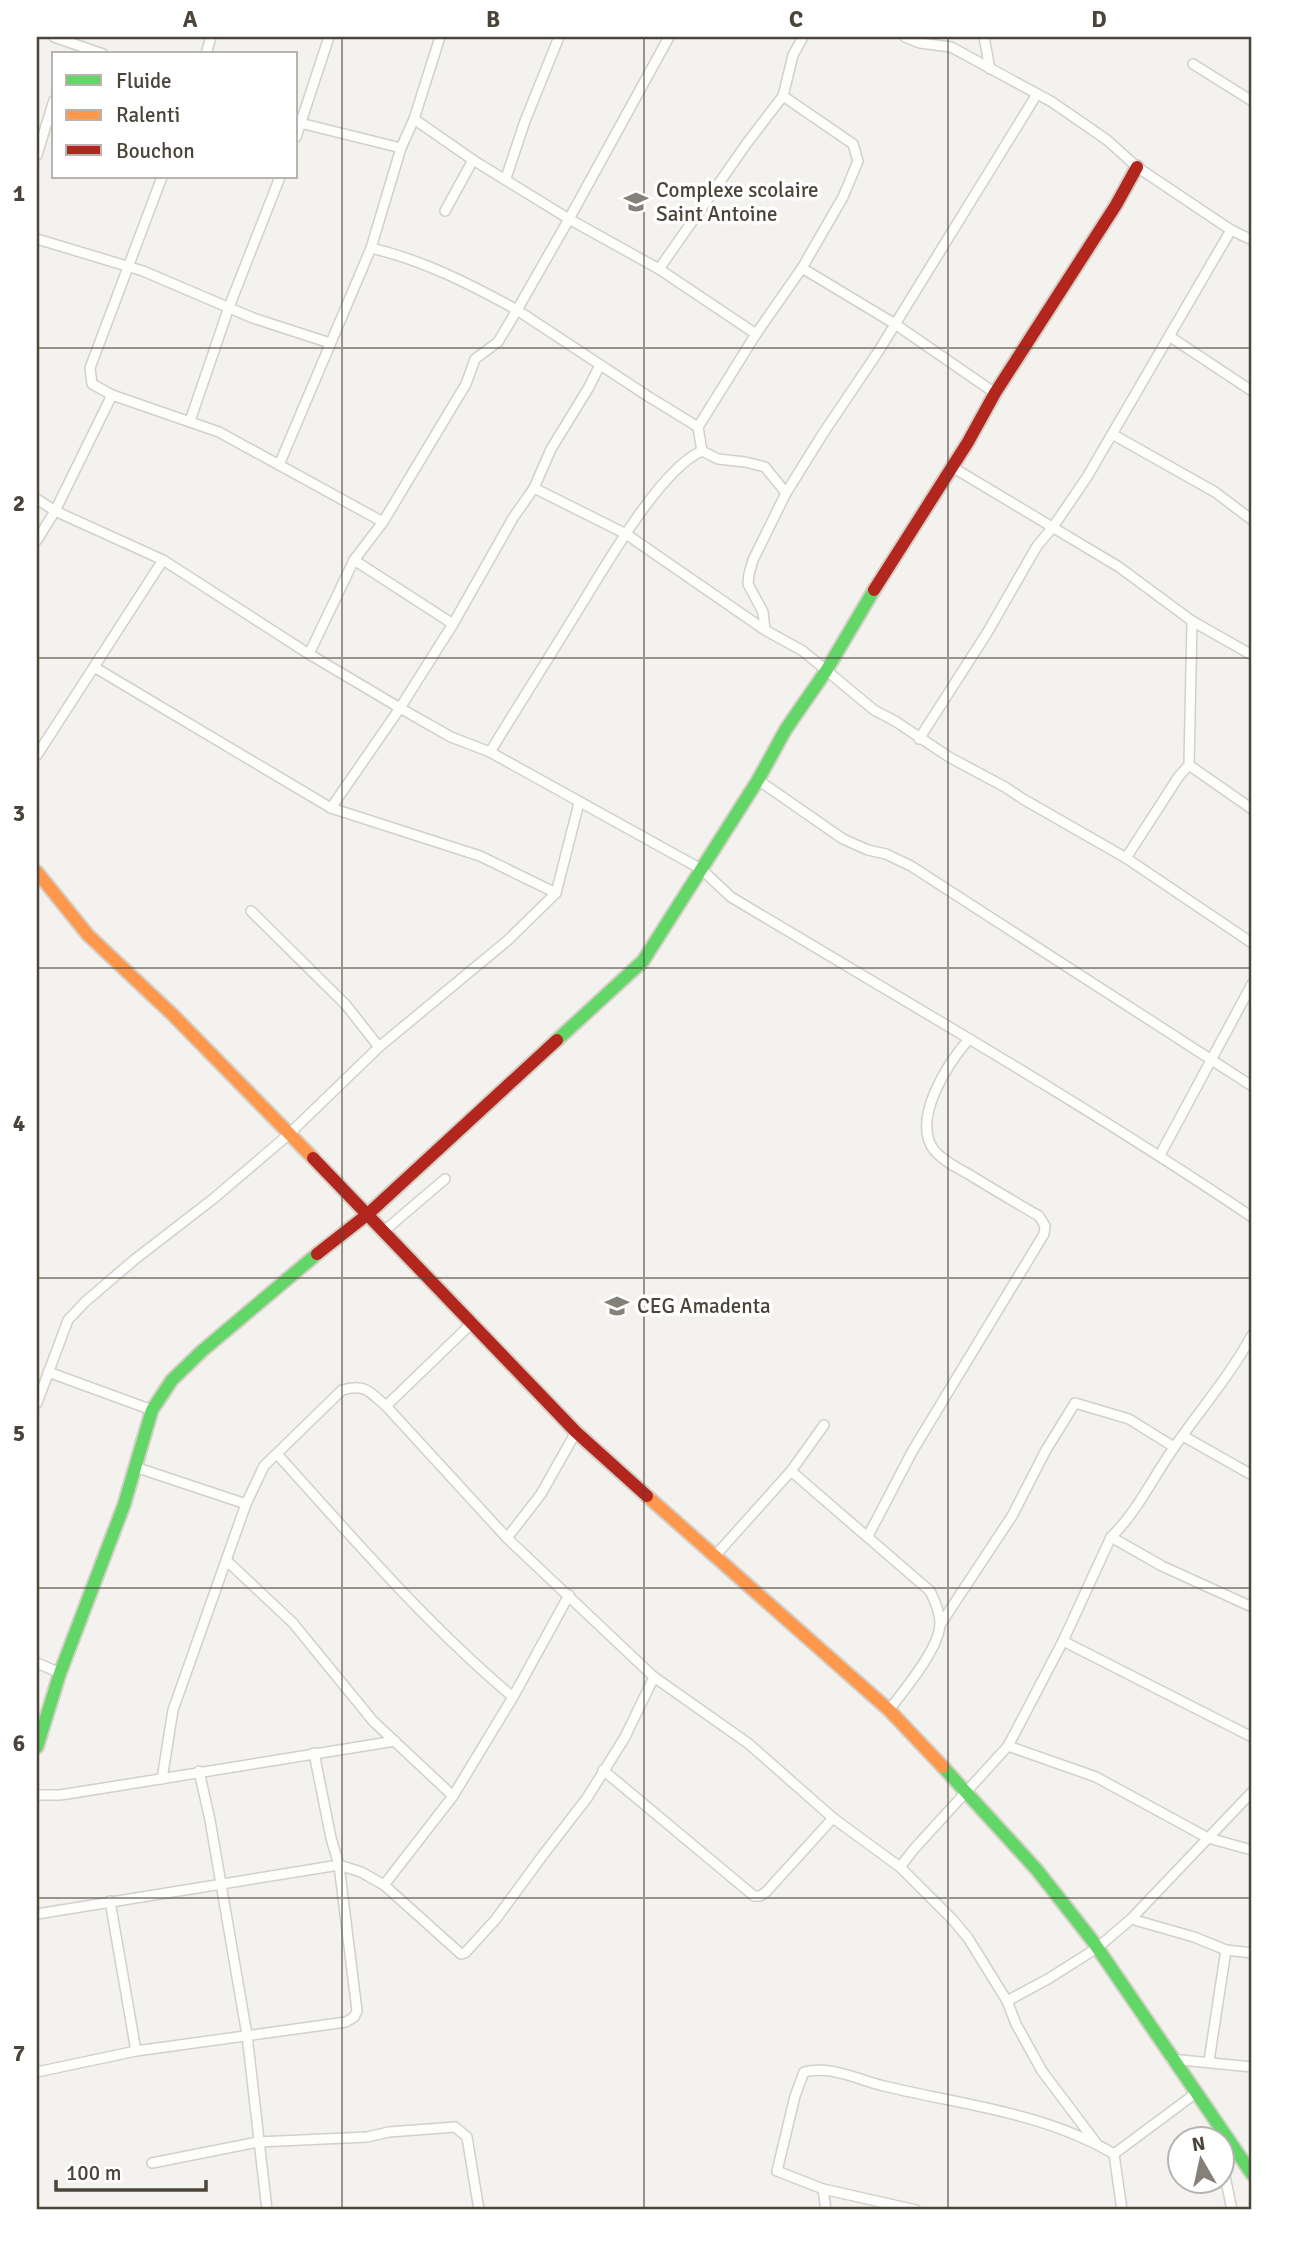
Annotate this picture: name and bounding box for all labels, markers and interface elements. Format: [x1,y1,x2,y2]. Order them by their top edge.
text: A [183,5,198,34]
text: B [486,5,500,34]
text: C [789,5,803,34]
text: D [1091,5,1107,34]
legend [52,52,298,178]
text: Fluide [116,68,172,94]
text: Ralenti [116,102,180,128]
text: Bouchon [116,138,195,164]
place label: Complexe scolaire Saint Antoine [656,177,818,227]
text: 1 [13,179,25,208]
school or university icon: Complexe scolaire Saint Antoine [622,188,650,216]
text: 2 [13,489,25,518]
text: 3 [13,799,25,828]
text: 4 [13,1109,25,1138]
school or university icon: CEG Amadenta [603,1292,631,1320]
place label: CEG Amadenta [637,1293,771,1319]
text: 5 [13,1419,25,1448]
text: 6 [13,1729,25,1758]
text: 7 [13,2039,25,2068]
north arrow [1166,2124,1236,2194]
text: N [1190,2131,1207,2157]
scale bar [56,2149,206,2193]
text: 100 m [66,2160,121,2186]

